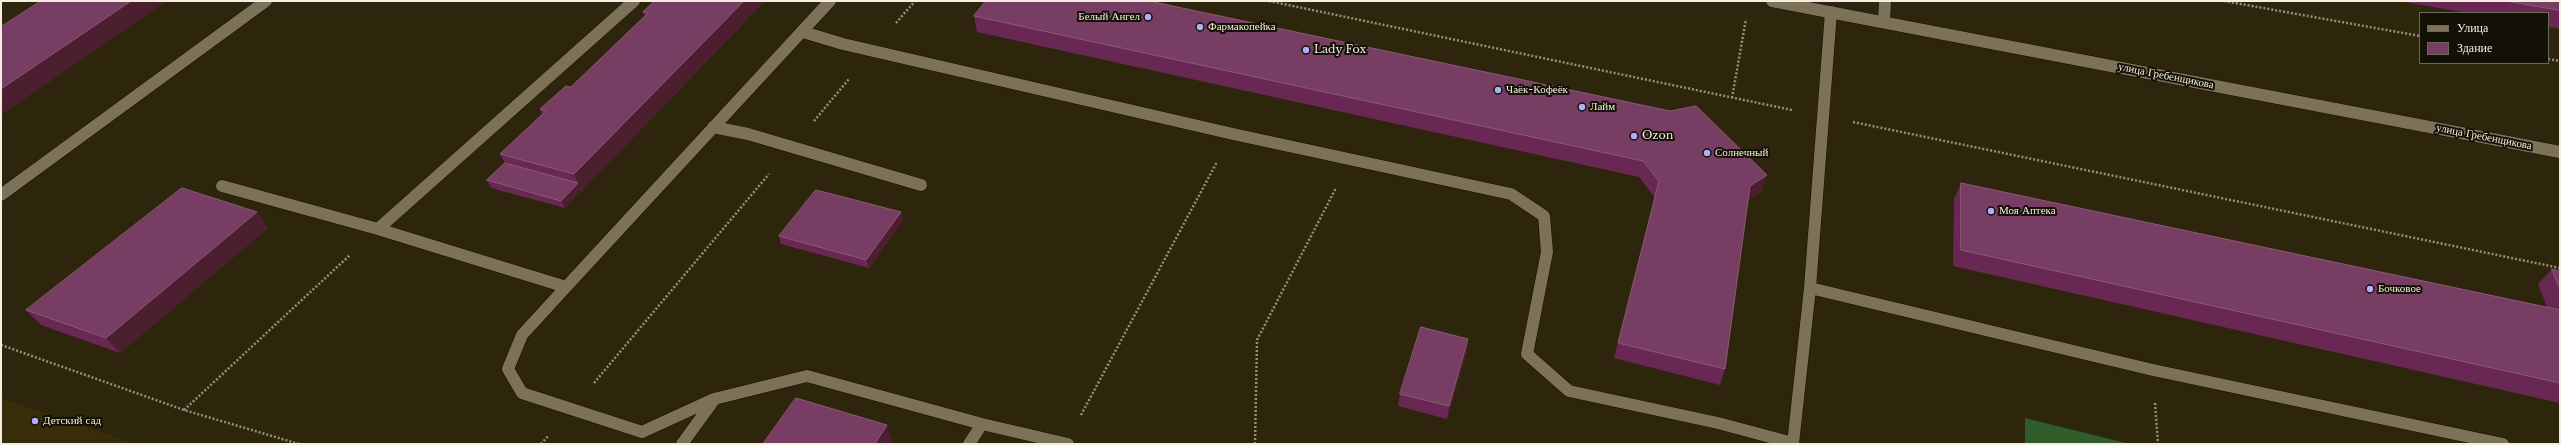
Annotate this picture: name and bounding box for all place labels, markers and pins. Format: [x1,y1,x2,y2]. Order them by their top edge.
place label: Белый Ангел [1078,10,1140,24]
marker: Белый Ангел [1143,12,1153,22]
place label: Фармакопейка [1208,20,1276,34]
marker: Фармакопейка [1195,22,1205,32]
place label: Lady Fox [1314,43,1366,57]
marker: Lady Fox [1301,45,1311,55]
place label: Чаёк-Кофеёк [1506,83,1568,97]
marker: Чаёк-Кофеёк [1493,85,1503,95]
place label: Лайм [1590,100,1615,114]
marker: Лайм [1577,102,1587,112]
place label: Ozon [1642,129,1673,143]
marker: Ozon [1629,131,1639,141]
place label: Солнечный [1715,146,1768,160]
marker: Солнечный [1702,148,1712,158]
place label: Моя Аптека [1999,204,2056,218]
marker: Моя Аптека [1986,206,1996,216]
place label: Бочковое [2378,282,2421,296]
marker: Бочковое [2365,284,2375,294]
place label: Детский сад [43,414,101,428]
marker: Детский сад [30,416,40,426]

